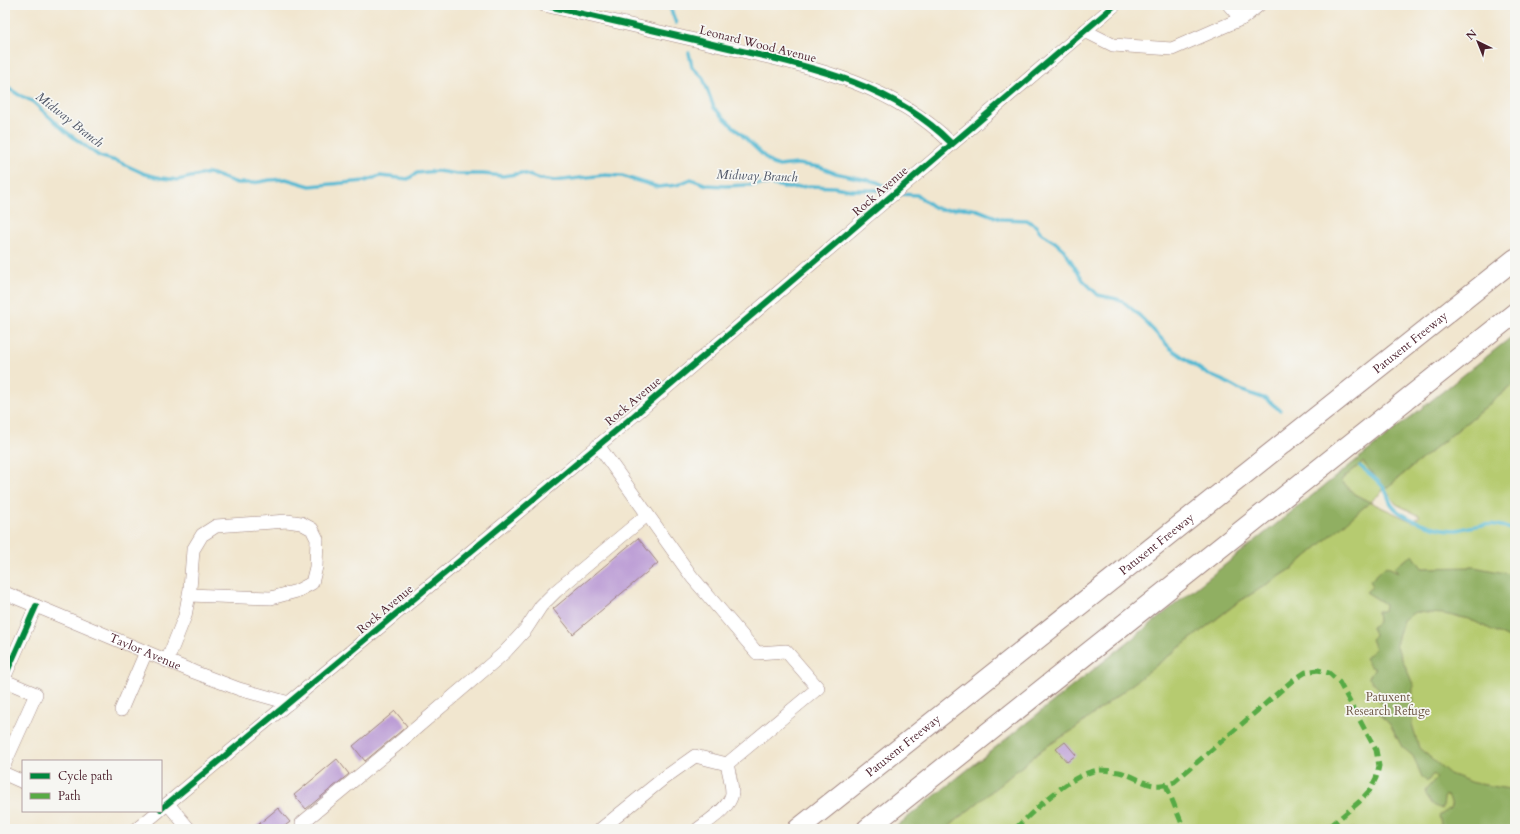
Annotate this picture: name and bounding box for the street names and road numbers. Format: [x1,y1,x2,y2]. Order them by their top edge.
street label: Leonard Wood Avenue [698,22,818,66]
street label: Rock Avenue [849,162,911,220]
street label: Patuxent Freeway [1369,307,1451,377]
street label: Rock Avenue [601,373,665,429]
street label: Patuxent Freeway [1116,509,1198,579]
street label: Rock Avenue [353,581,417,637]
street label: Taylor Avenue [107,629,184,674]
street label: Patuxent Freeway [862,711,944,780]

